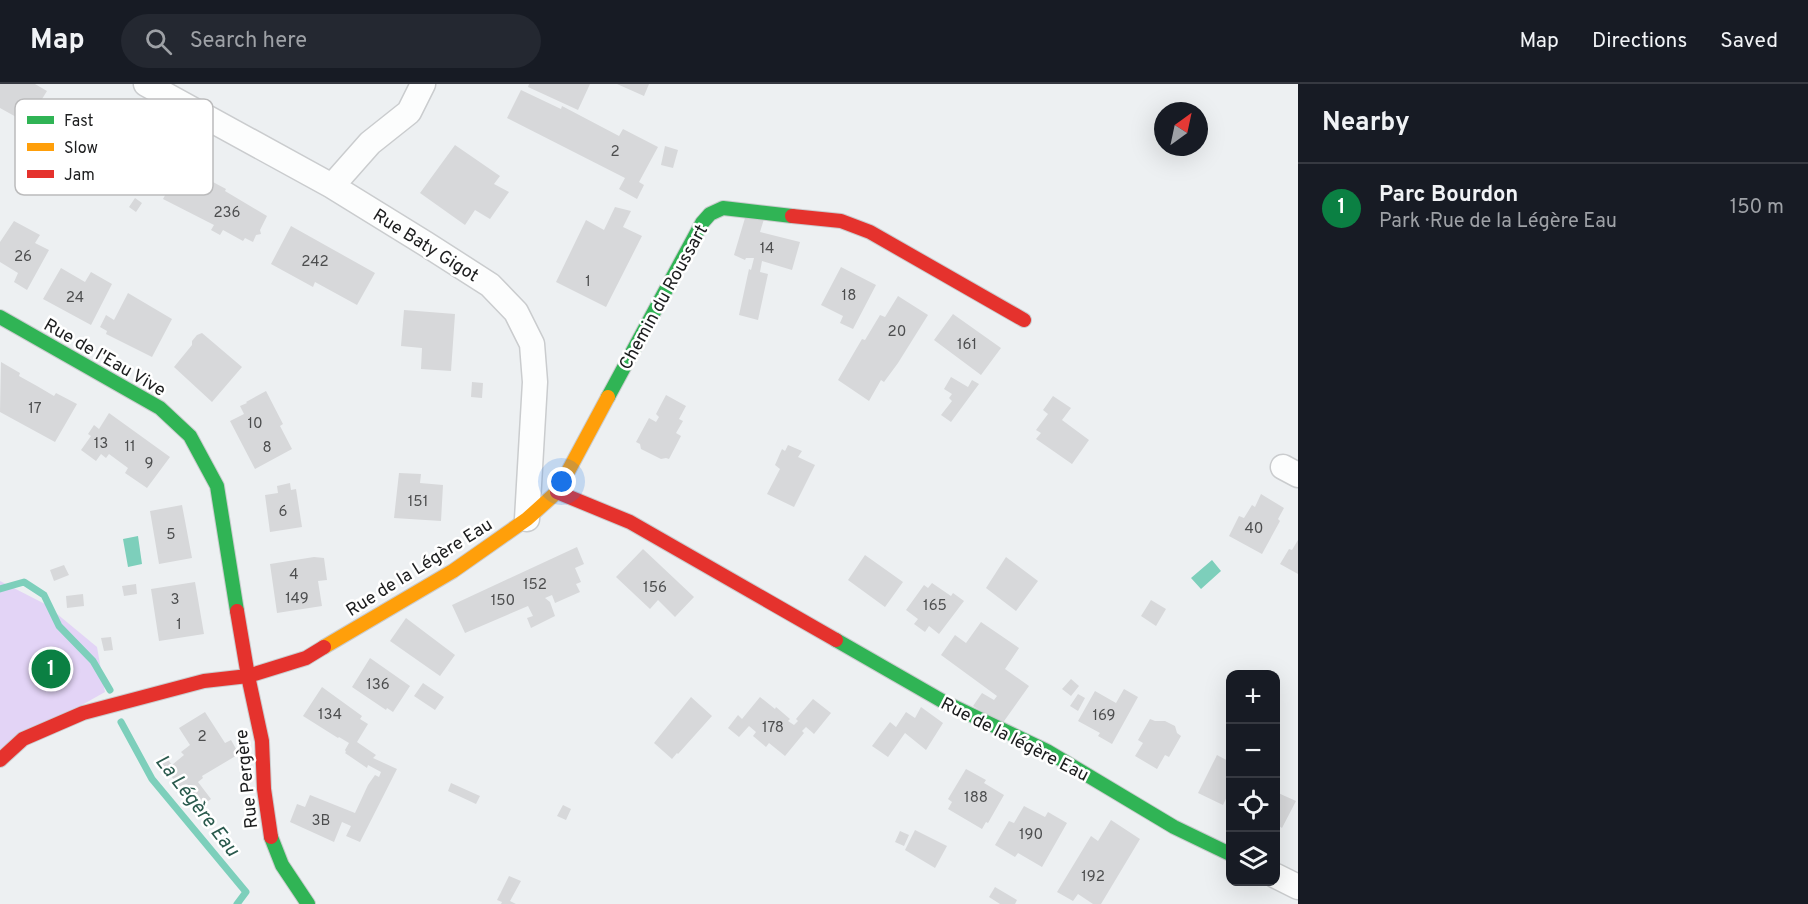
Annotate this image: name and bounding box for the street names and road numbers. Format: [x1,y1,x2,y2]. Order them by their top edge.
street label: Rue Baty Gigot [368,205,482,288]
street label: Chemin du Roussart [615,221,714,374]
street label: Rue de l'Eau Vive [39,314,169,403]
street label: Rue de la Légère Eau [342,514,497,623]
street label: Rue de la légère Eau [936,693,1092,788]
street label: Rue Pergère [231,728,264,830]

